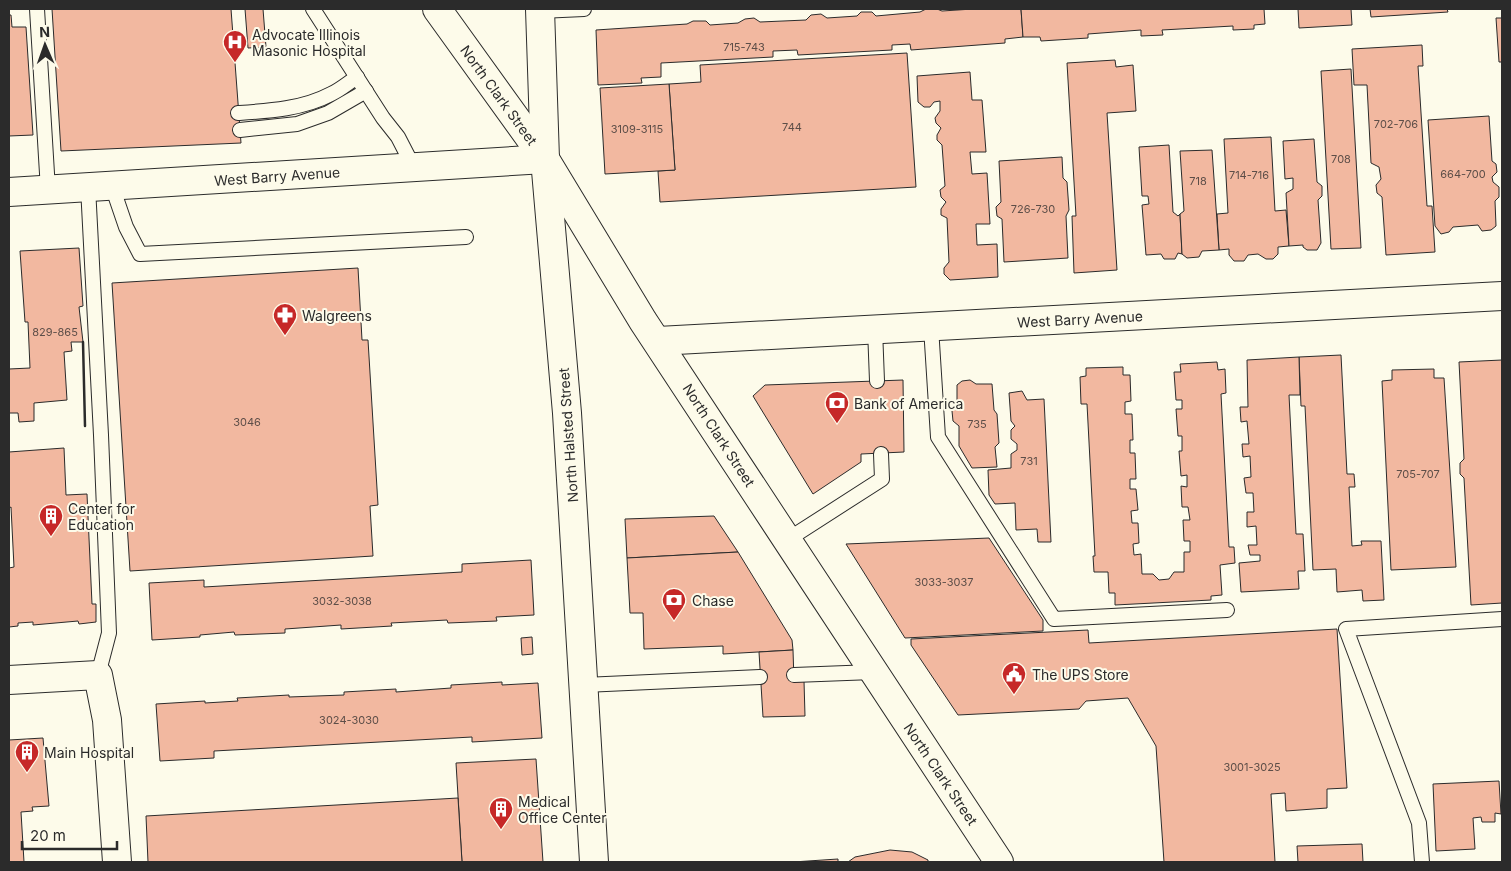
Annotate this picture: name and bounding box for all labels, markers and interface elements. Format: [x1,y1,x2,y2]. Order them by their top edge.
north arrow [20,20,70,70]
text: N [39,23,50,40]
place label: Advocate Illinois Masonic Hospital [252,26,366,59]
hospital icon: Advocate Illinois Masonic Hospital [222,29,248,63]
house number: 715-743 [723,40,765,54]
street label: North Clark Street [457,42,541,149]
house number: 702-706 [1374,117,1418,131]
house number: 744 [782,120,802,134]
house number: 3109-3115 [611,122,664,136]
house number: 708 [1331,152,1351,166]
street label: West Barry Avenue [213,163,341,189]
house number: 664-700 [1440,167,1486,181]
house number: 714-716 [1229,168,1269,182]
house number: 718 [1189,174,1207,188]
house number: 726-730 [1011,202,1055,216]
pharmacy icon: Walgreens [272,302,298,336]
place label: Walgreens [302,307,372,324]
street label: West Barry Avenue [1017,307,1143,331]
house number: 829-865 [32,325,78,339]
street label: North Halsted Street [555,367,581,503]
street label: North Clark Street [679,380,759,490]
bank icon: Bank of America [824,390,850,424]
place label: Bank of America [854,395,963,412]
house number: 3046 [233,415,261,429]
house number: 735 [967,417,987,431]
house number: 731 [1020,454,1038,468]
house number: 705-707 [1396,467,1440,481]
place label: Center for Education [68,500,135,533]
building icon: Center for Education [38,503,64,537]
house number: 3033-3037 [914,575,974,589]
bank icon: Chase [661,587,687,621]
place label: Chase [692,592,734,609]
house number: 3032-3038 [312,594,372,608]
public building icon: The UPS Store [1001,661,1027,695]
place label: The UPS Store [1032,666,1129,683]
house number: 3024-3030 [319,713,379,727]
street label: North Clark Street [901,720,982,829]
building icon: Main Hospital [14,739,40,773]
place label: Main Hospital [44,744,134,761]
house number: 3001-3025 [1223,760,1281,774]
place label: Medical Office Center [518,793,607,826]
building icon: Medical Office Center [488,796,514,830]
scale bar [22,818,118,850]
text: 20 m [30,826,66,845]

